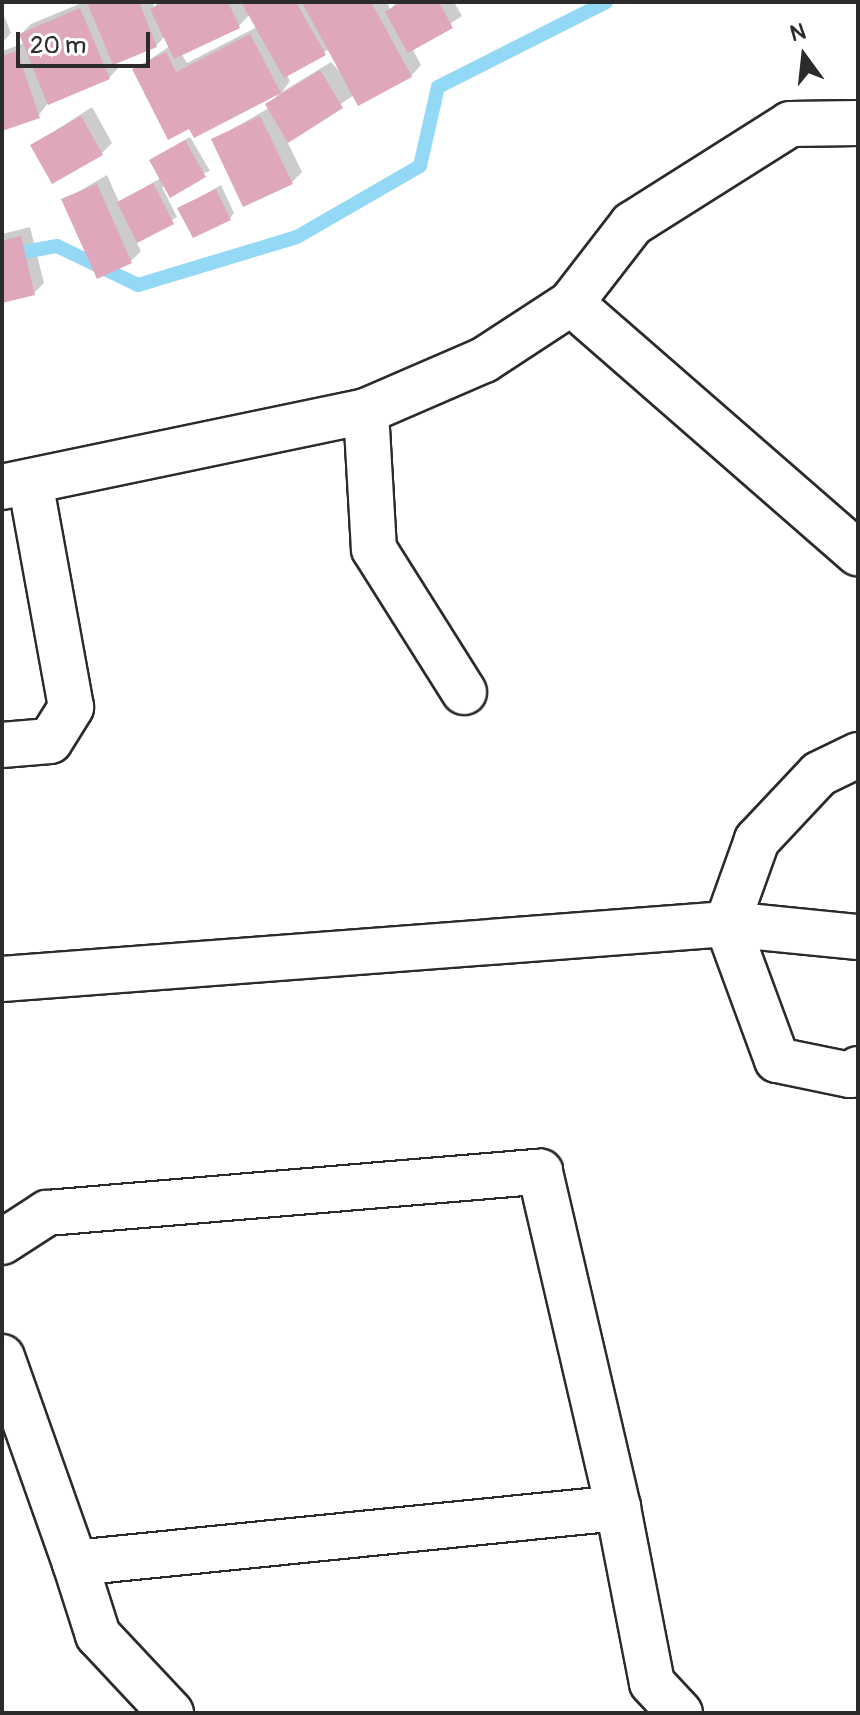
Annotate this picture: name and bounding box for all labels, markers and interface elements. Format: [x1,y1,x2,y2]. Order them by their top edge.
scale bar [20,16,154,66]
north arrow [764,16,844,96]
text: N [787,17,809,48]
text: 20 m [30,31,86,60]

